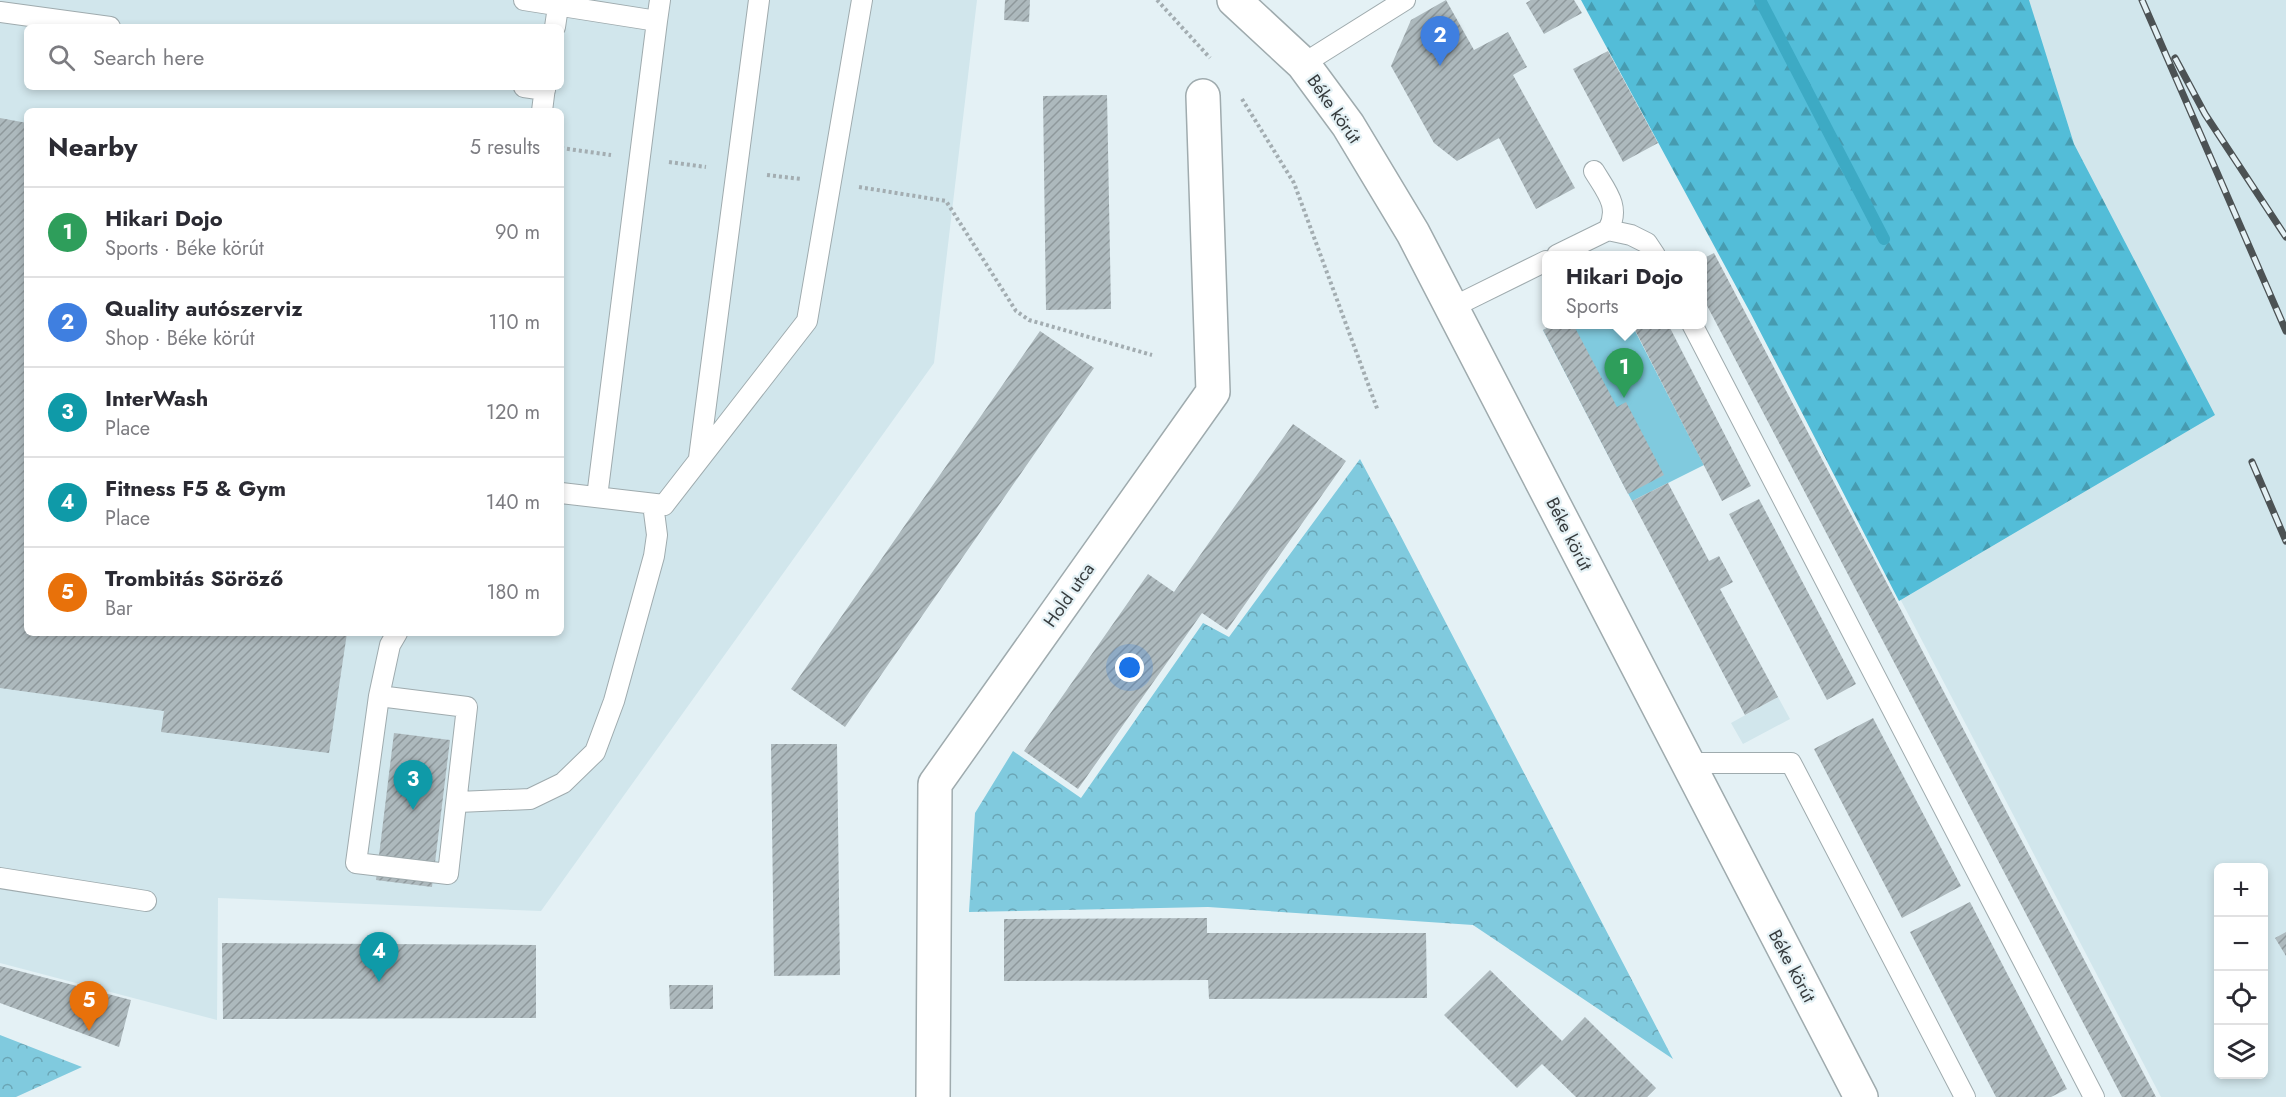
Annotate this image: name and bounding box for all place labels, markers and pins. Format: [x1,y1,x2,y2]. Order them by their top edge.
pin: 2 [1420,16,1460,66]
pin: 1 [1604,348,1644,398]
pin: 3 [394,760,432,810]
pin: 4 [360,932,398,982]
pin: 5 [70,982,109,1031]

